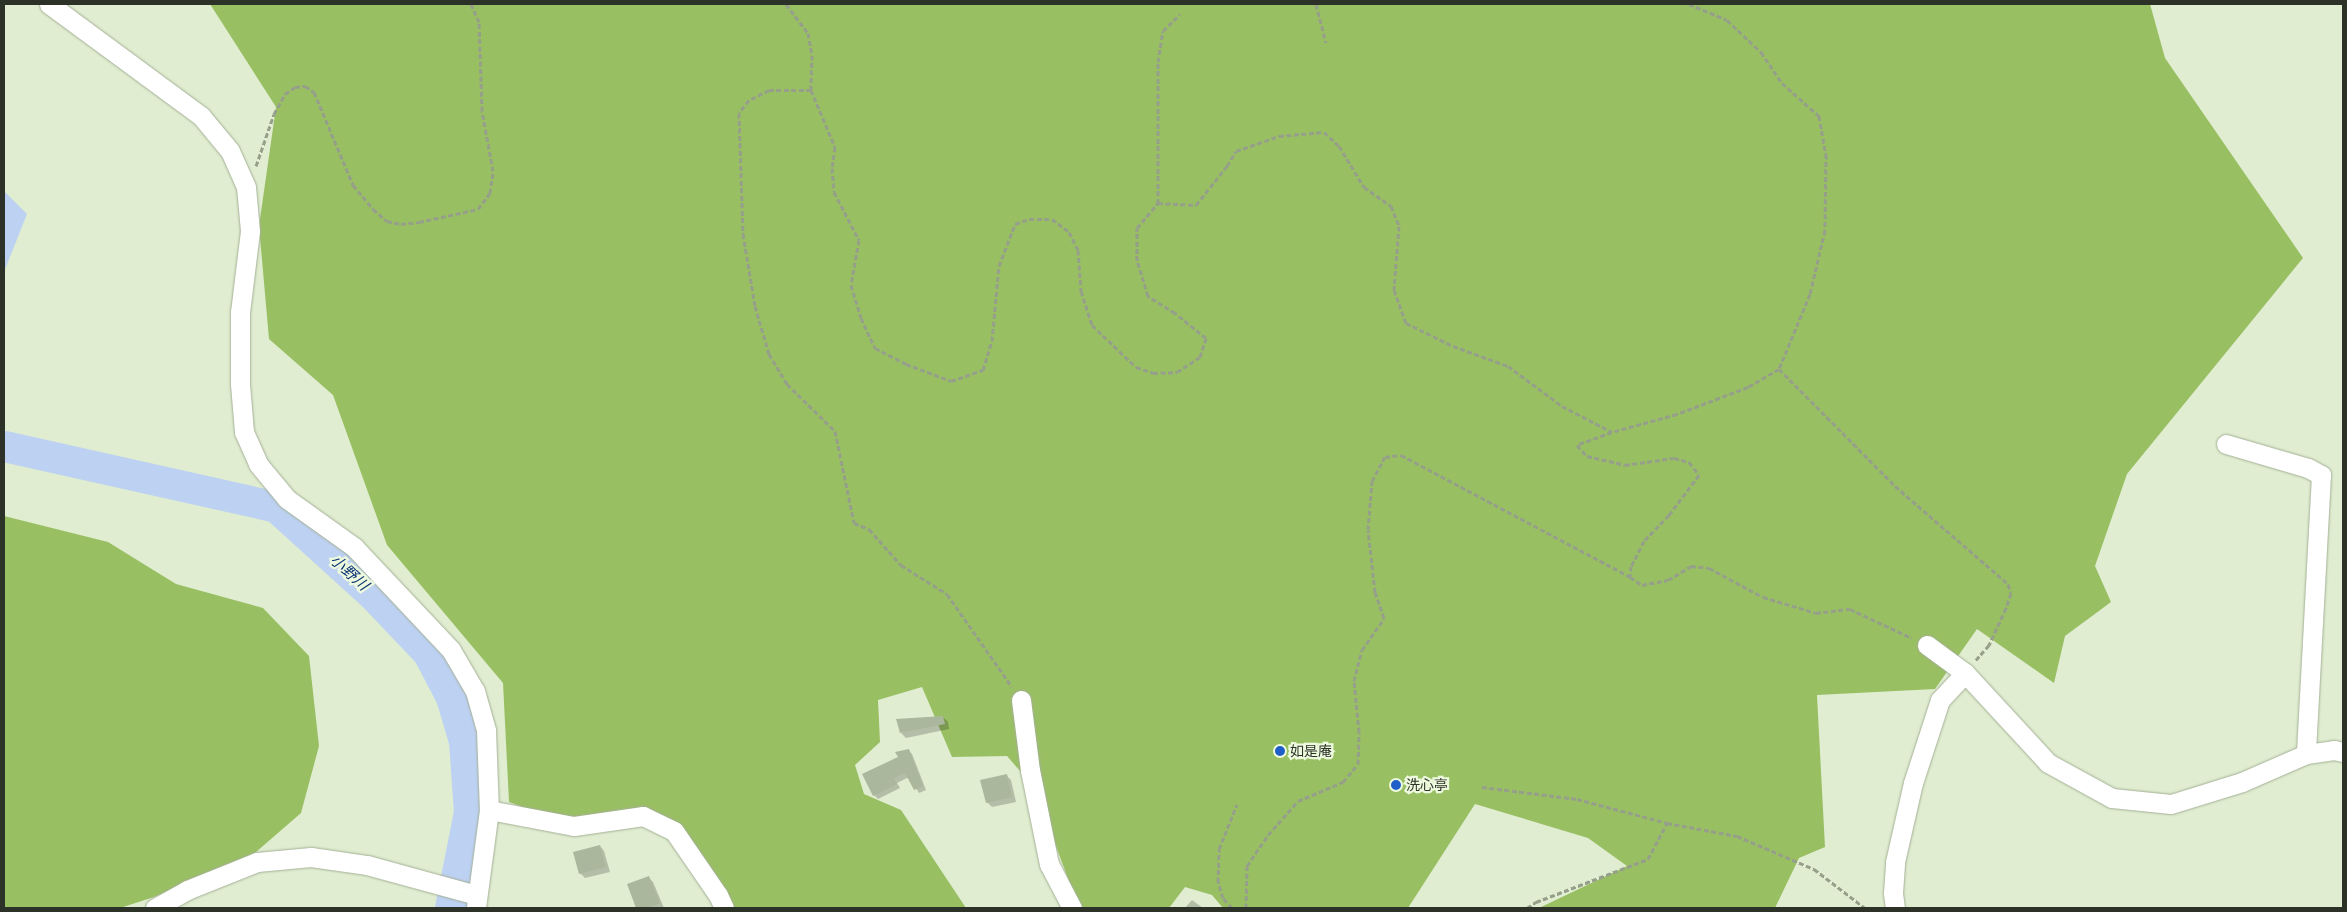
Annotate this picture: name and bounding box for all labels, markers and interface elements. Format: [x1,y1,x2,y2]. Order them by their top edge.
water label: 小野川 [326,551,372,595]
place label: 如是庵 [1290,743,1332,759]
marker: 如是庵 [1274,745,1286,757]
place label: 洗心亭 [1406,777,1448,793]
marker: 洗心亭 [1390,779,1402,791]

